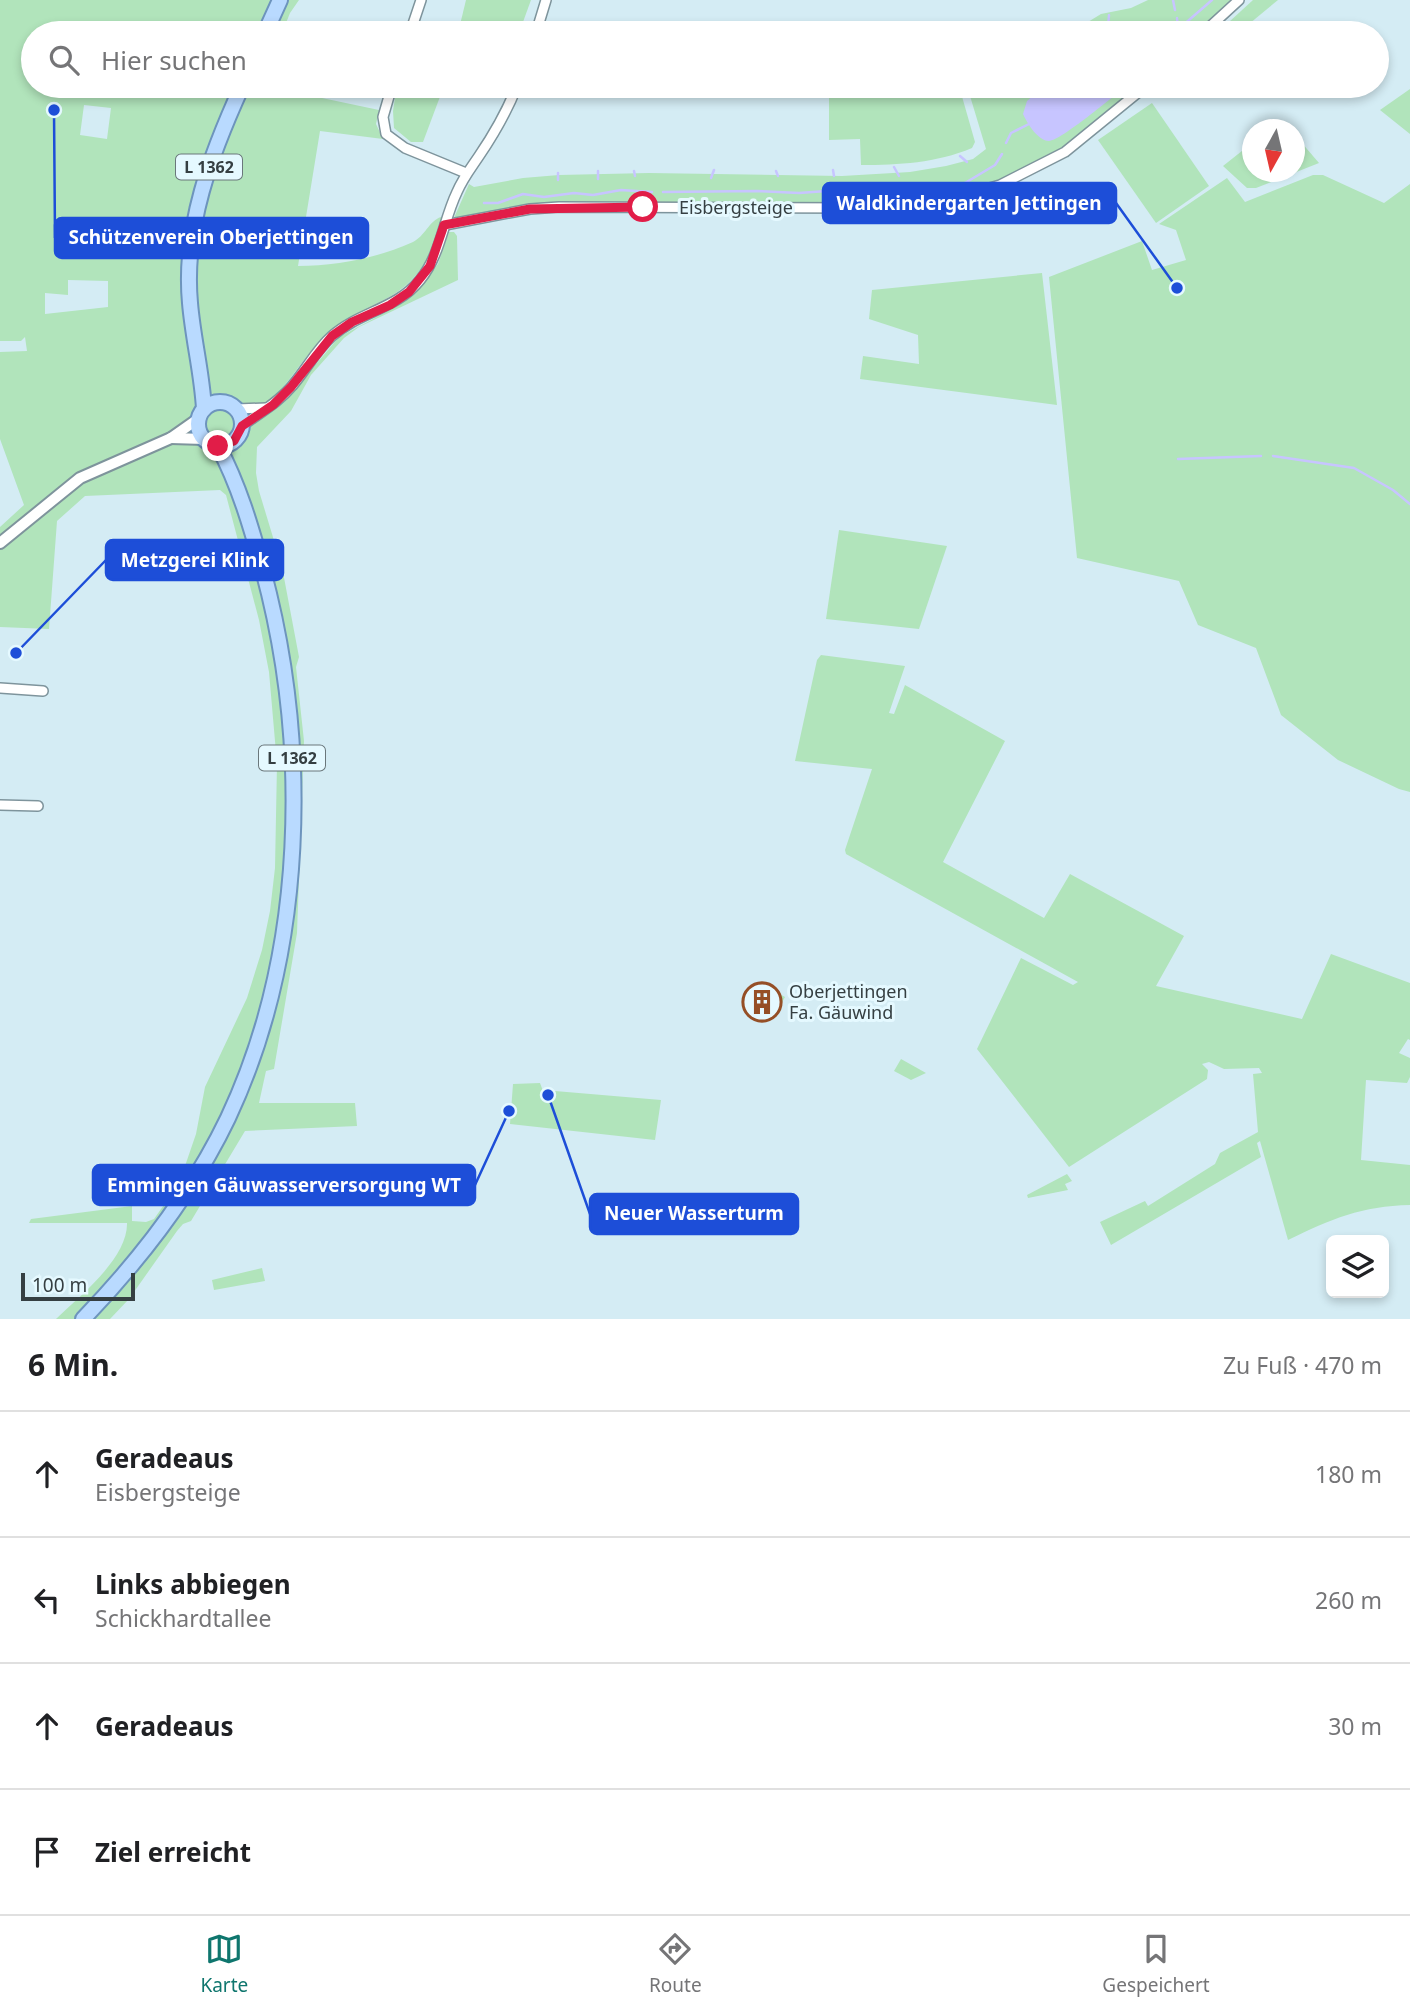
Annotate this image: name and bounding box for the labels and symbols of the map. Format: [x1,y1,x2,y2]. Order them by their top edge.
north arrow [1242,119,1305,182]
road number: L 1362 [176,154,242,180]
callout: Waldkindergarten Jettingen [823,183,1116,223]
text: Waldkindergarten Jettingen [836,190,1102,216]
route start [627,191,658,222]
street label: Eisbergsteige [679,195,793,219]
callout: Schützenverein Oberjettingen [55,218,368,258]
text: Schützenverein Oberjettingen [68,224,354,250]
route end [202,430,233,461]
callout: Metzgerei Klink [106,540,283,580]
text: Metzgerei Klink [121,547,269,573]
road number: L 1362 [259,746,325,771]
place label: Oberjettingen Fa. Gäuwind [789,979,908,1024]
building icon: Oberjettingen Fa. Gäuwind [741,981,783,1023]
callout: Emmingen Gäuwasserversorgung WT [93,1165,475,1205]
text: Emmingen Gäuwasserversorgung WT [107,1172,461,1198]
callout: Neuer Wasserturm [590,1194,798,1234]
text: Neuer Wasserturm [604,1200,784,1226]
scale bar [21,1270,135,1302]

